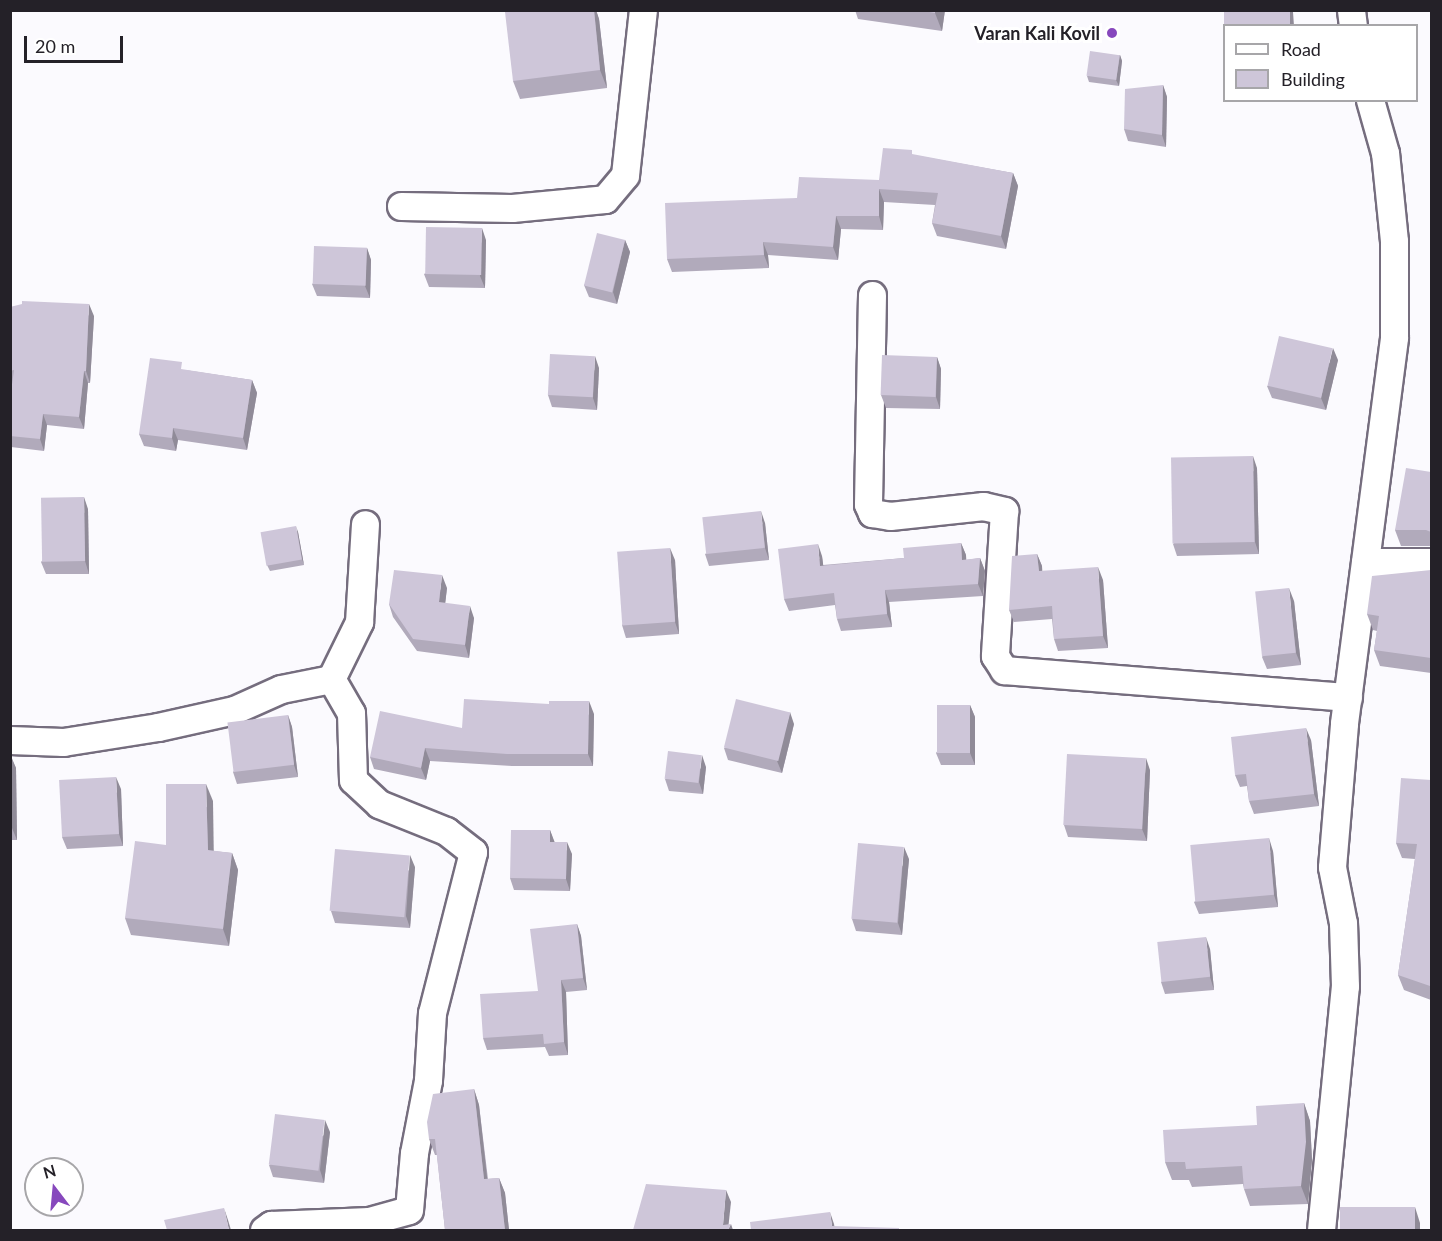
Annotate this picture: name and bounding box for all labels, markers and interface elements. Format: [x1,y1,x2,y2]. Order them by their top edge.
place label: Varan Kali Kovil [974,22,1100,44]
scale bar [27,24,126,62]
legend [1223,24,1418,102]
marker: Varan Kali Kovil [1105,26,1119,40]
text: 20 m [35,35,75,57]
text: Road [1281,38,1321,60]
text: Building [1281,68,1345,90]
north arrow [24,1157,84,1217]
text: N [41,1160,58,1182]

